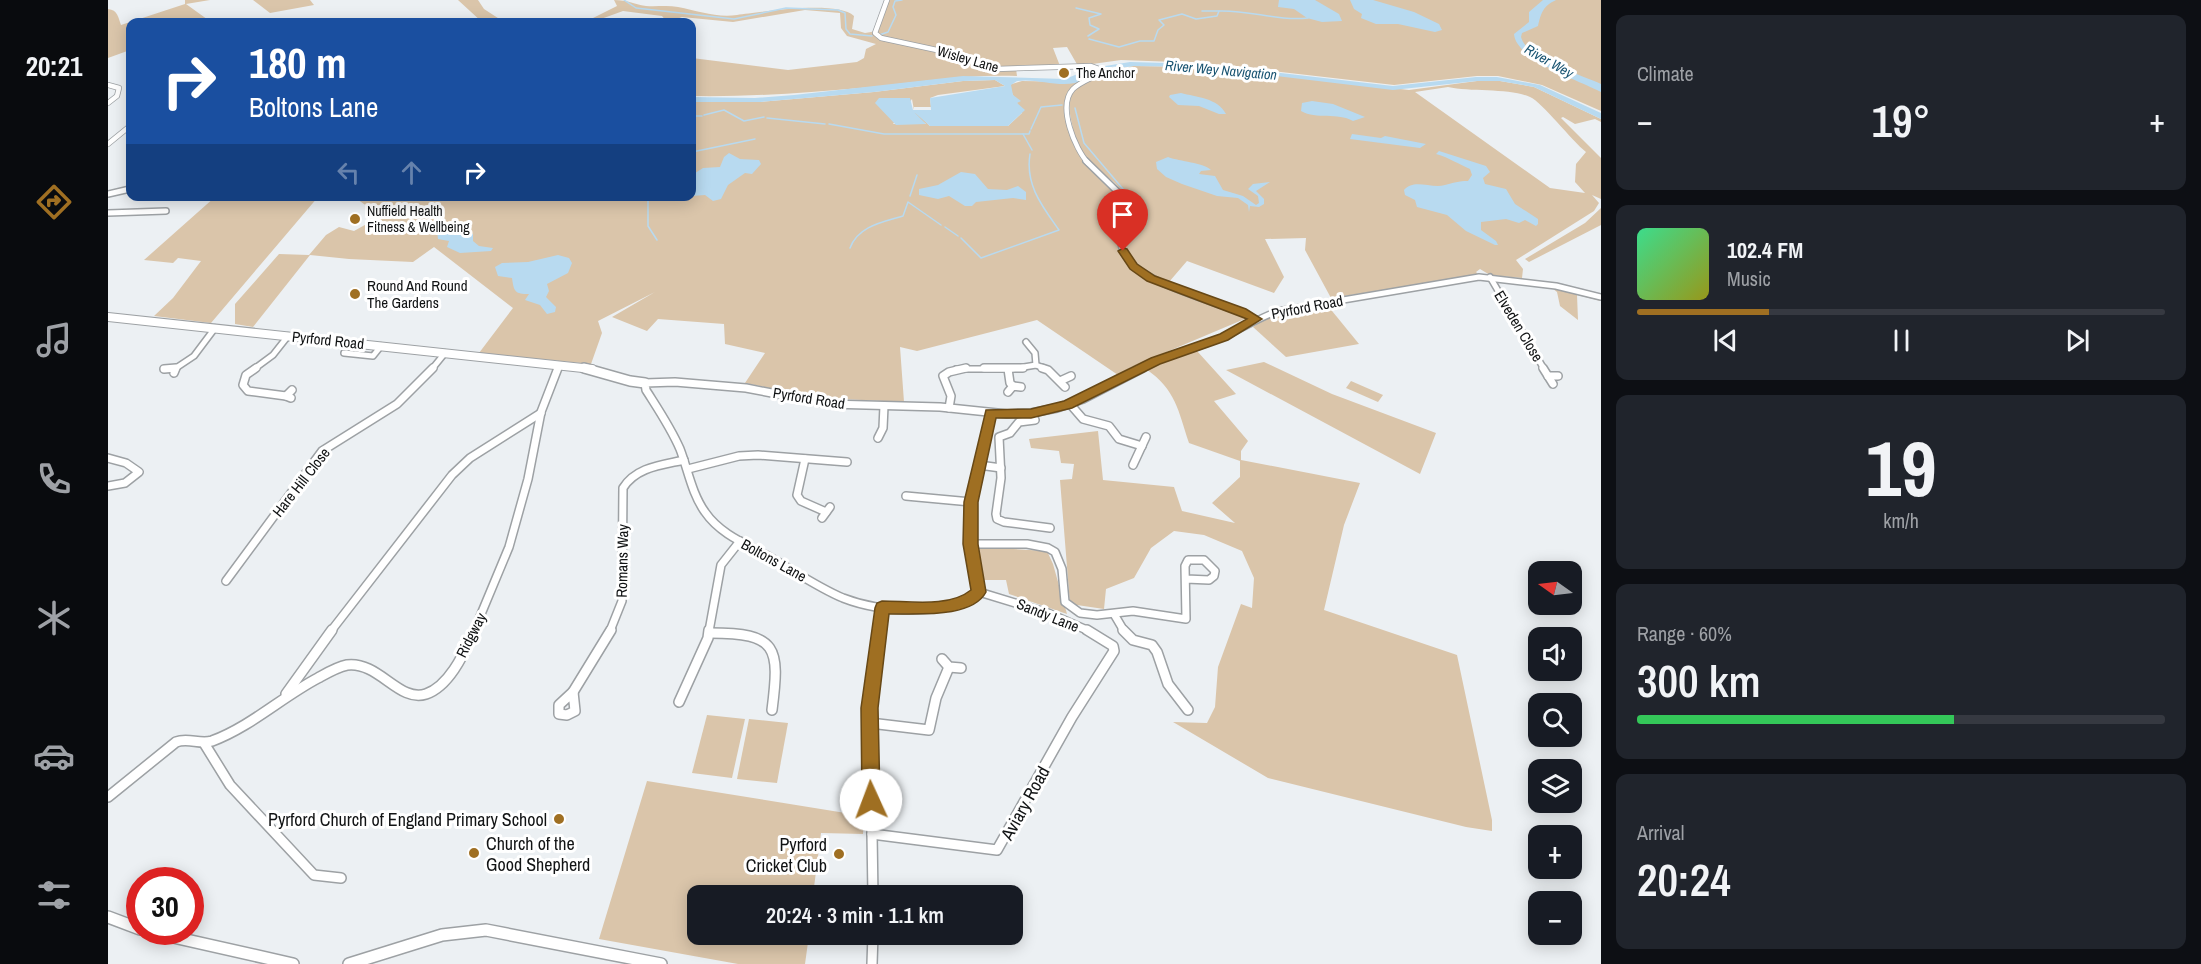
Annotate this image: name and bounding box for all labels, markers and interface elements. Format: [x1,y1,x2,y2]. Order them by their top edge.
text: 180 m [249,35,347,91]
water label: River Wey [1521,40,1578,83]
icon: right [150,42,228,120]
street label: Wisley Lane [935,42,1001,76]
text: 20:21 [26,48,82,84]
water label: River Wey Navigation [1164,56,1278,84]
text: Climate [1637,60,1694,87]
place label: The Anchor [1076,64,1135,82]
marker: The Anchor [1057,66,1071,80]
text: Boltons Lane [249,89,378,125]
text: 19° [1871,90,1931,151]
text: − [1637,98,1653,142]
text: + [2149,98,2165,142]
icon: left [332,156,365,189]
icon: ahead [395,156,428,189]
icon: right [458,156,491,189]
icon: directions [33,181,75,223]
pin [1097,189,1148,251]
icon: arrive [1106,198,1139,231]
place label: Nuffield Health Fitness & Wellbeing [367,202,470,236]
marker: Nuffield Health Fitness & Wellbeing [348,212,362,226]
text: 102.4 FM [1727,235,1803,265]
text: Music [1727,265,1771,292]
place label: Round And Round The Gardens [367,275,468,313]
marker: Round And Round The Gardens [348,287,362,301]
street label: Elveden Close [1490,287,1549,366]
street label: Pyrford Road [1269,290,1345,324]
icon: music [33,319,75,361]
icon: previous [1709,324,1742,357]
icon: pause [1885,324,1918,357]
icon: next [2061,324,2094,357]
street label: Pyrford Road [291,326,365,354]
street label: Pyrford Road [772,382,846,414]
text: 19 [1865,415,1937,520]
street label: Hare Hill Close [267,443,335,521]
icon: phone [33,458,75,500]
text: km/h [1883,507,1919,534]
street label: Romans Way [611,523,633,598]
street label: Boltons Lane [738,533,811,587]
north arrow [1528,561,1582,615]
map controls [1528,561,1582,945]
street label: Sandy Lane [1014,593,1083,637]
icon: climate [33,597,75,639]
street label: Ridgway [451,608,492,661]
text: Range · 60% [1637,620,1732,647]
button: sound [1528,627,1582,681]
text: 300 km [1637,650,1761,711]
button: search [1528,693,1582,747]
icon: car [33,735,75,777]
button: layers [1528,759,1582,813]
street label: Aviary Road [994,762,1056,845]
position arrow [839,768,903,832]
place label: Pyrford Church of England Primary School [268,807,547,832]
marker: Pyrford Church of England Primary School [552,812,566,826]
text: Arrival [1637,819,1684,846]
button: + [1528,825,1582,879]
place label: Church of the Good Shepherd [486,831,590,877]
place label: Pyrford Cricket Club [746,832,827,878]
marker: Church of the Good Shepherd [467,846,481,860]
marker: Pyrford Cricket Club [832,847,846,861]
text: 20:24 [1637,849,1731,910]
speed limit sign: 30 [126,867,204,945]
icon: filters [33,874,75,916]
button: − [1528,891,1582,945]
text: 20:24 · 3 min · 1.1 km [766,900,944,930]

